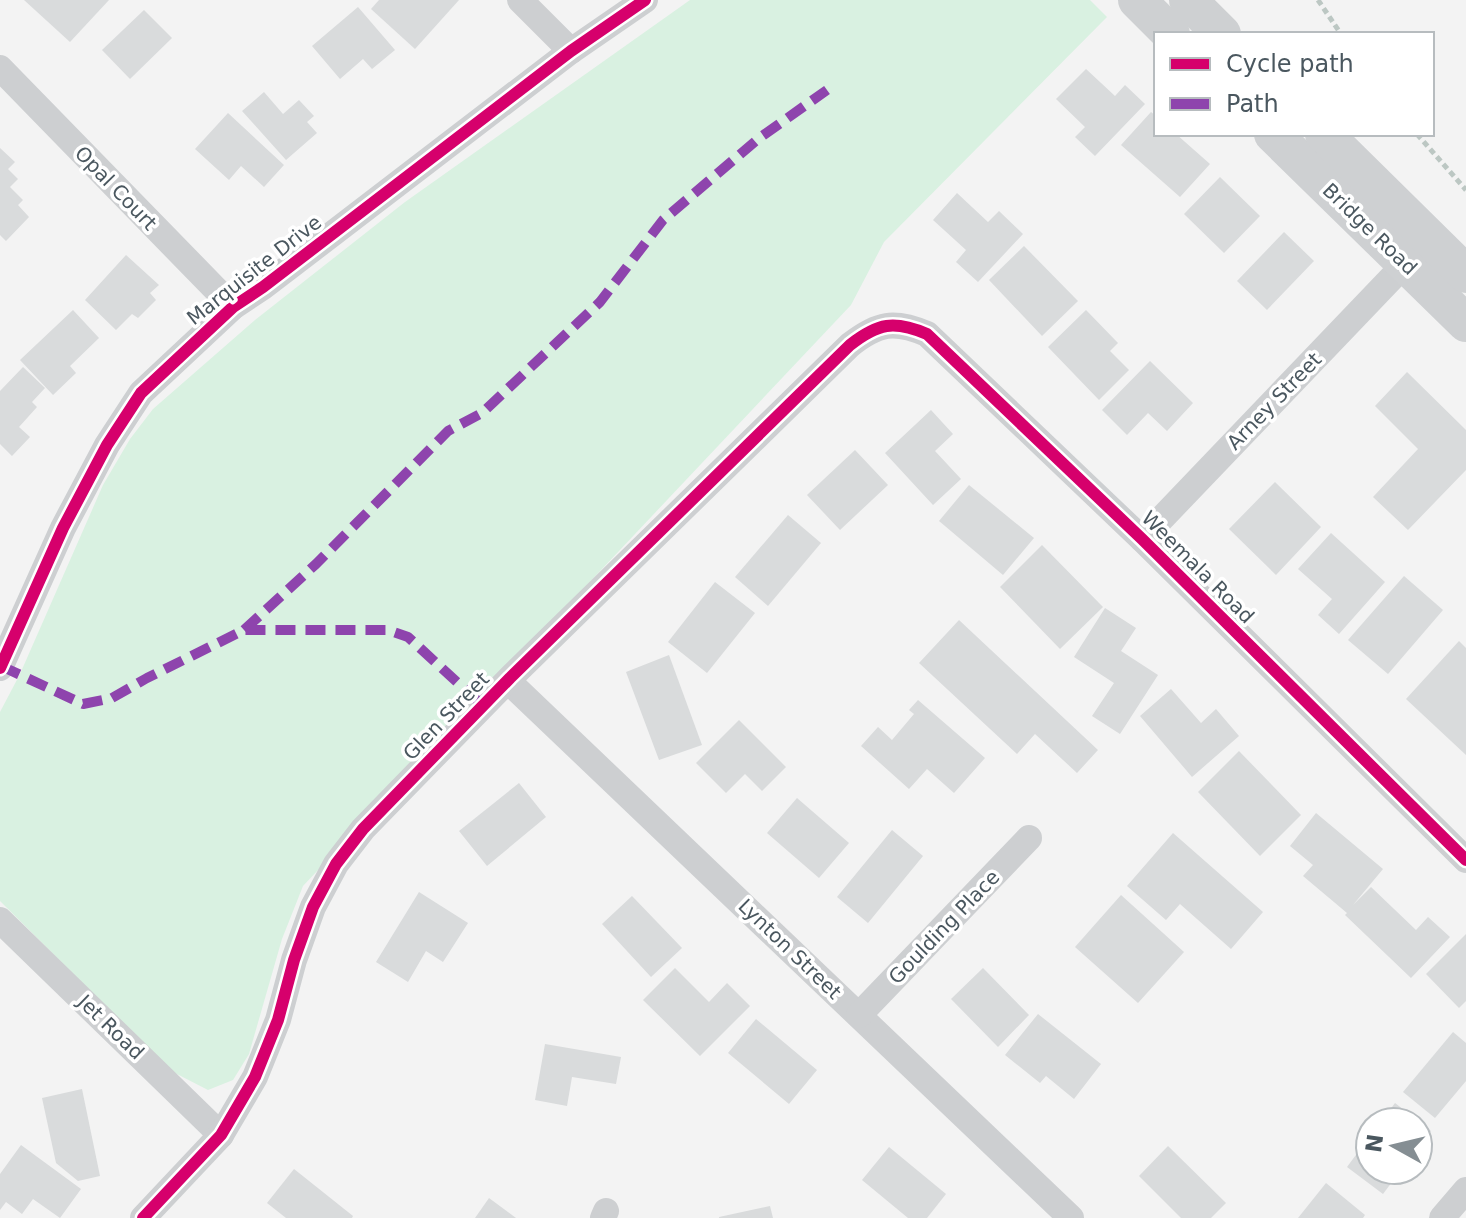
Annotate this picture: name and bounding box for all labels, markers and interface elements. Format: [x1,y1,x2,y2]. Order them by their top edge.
legend [1154,32,1434,136]
text: Cycle path [1226,50,1354,78]
text: Path [1226,90,1279,118]
street label: Opal Court [70,141,162,235]
street label: Bridge Road [1318,178,1422,280]
street label: Marquisite Drive [182,210,326,330]
street label: Arney Street [1222,347,1326,454]
street label: Weemala Road [1137,506,1259,628]
street label: Glen Street [398,667,494,765]
street label: Goulding Place [884,865,1004,989]
street label: Lynton Street [734,894,847,1004]
street label: Jet Road [72,988,149,1064]
north arrow [1354,1106,1434,1186]
text: N [1361,1132,1388,1154]

